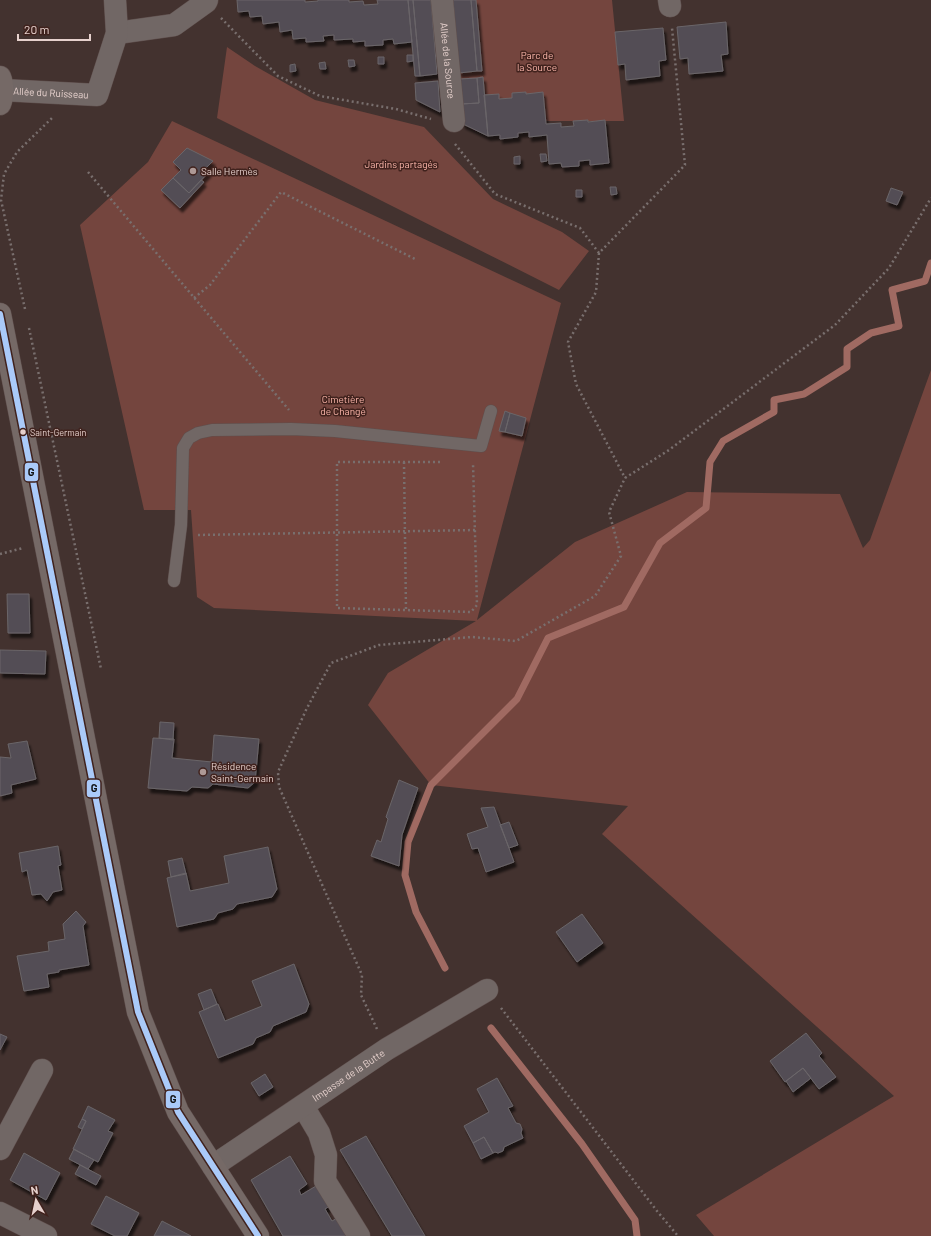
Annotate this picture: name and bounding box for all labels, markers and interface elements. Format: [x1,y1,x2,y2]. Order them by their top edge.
scale bar [18,16,90,42]
text: 20 m [24,22,50,36]
street label: Allée de la Source [438,22,458,99]
park label: Parc de la Source [517,49,557,73]
street label: Allée du Ruisseau [13,85,89,101]
park label: Jardins partagés [364,158,438,170]
place label: Salle Hermès [201,165,258,177]
marker: Salle Hermès [188,166,198,176]
park label: Cimetière de Changé [320,393,366,417]
marker: Saint-Germain [18,427,28,437]
place label: Saint-Germain [30,427,87,438]
line badge: G [24,462,39,482]
text: G [28,465,35,478]
place label: Résidence Saint-Germain [211,760,274,784]
marker: Résidence Saint-Germain [198,767,208,777]
line badge: G [86,779,101,798]
text: G [91,781,98,794]
street label: Impasse de la Butte [310,1046,387,1104]
line badge: G [165,1090,181,1109]
text: G [170,1092,177,1105]
north arrow [16,1180,56,1220]
text: N [30,1183,39,1197]

